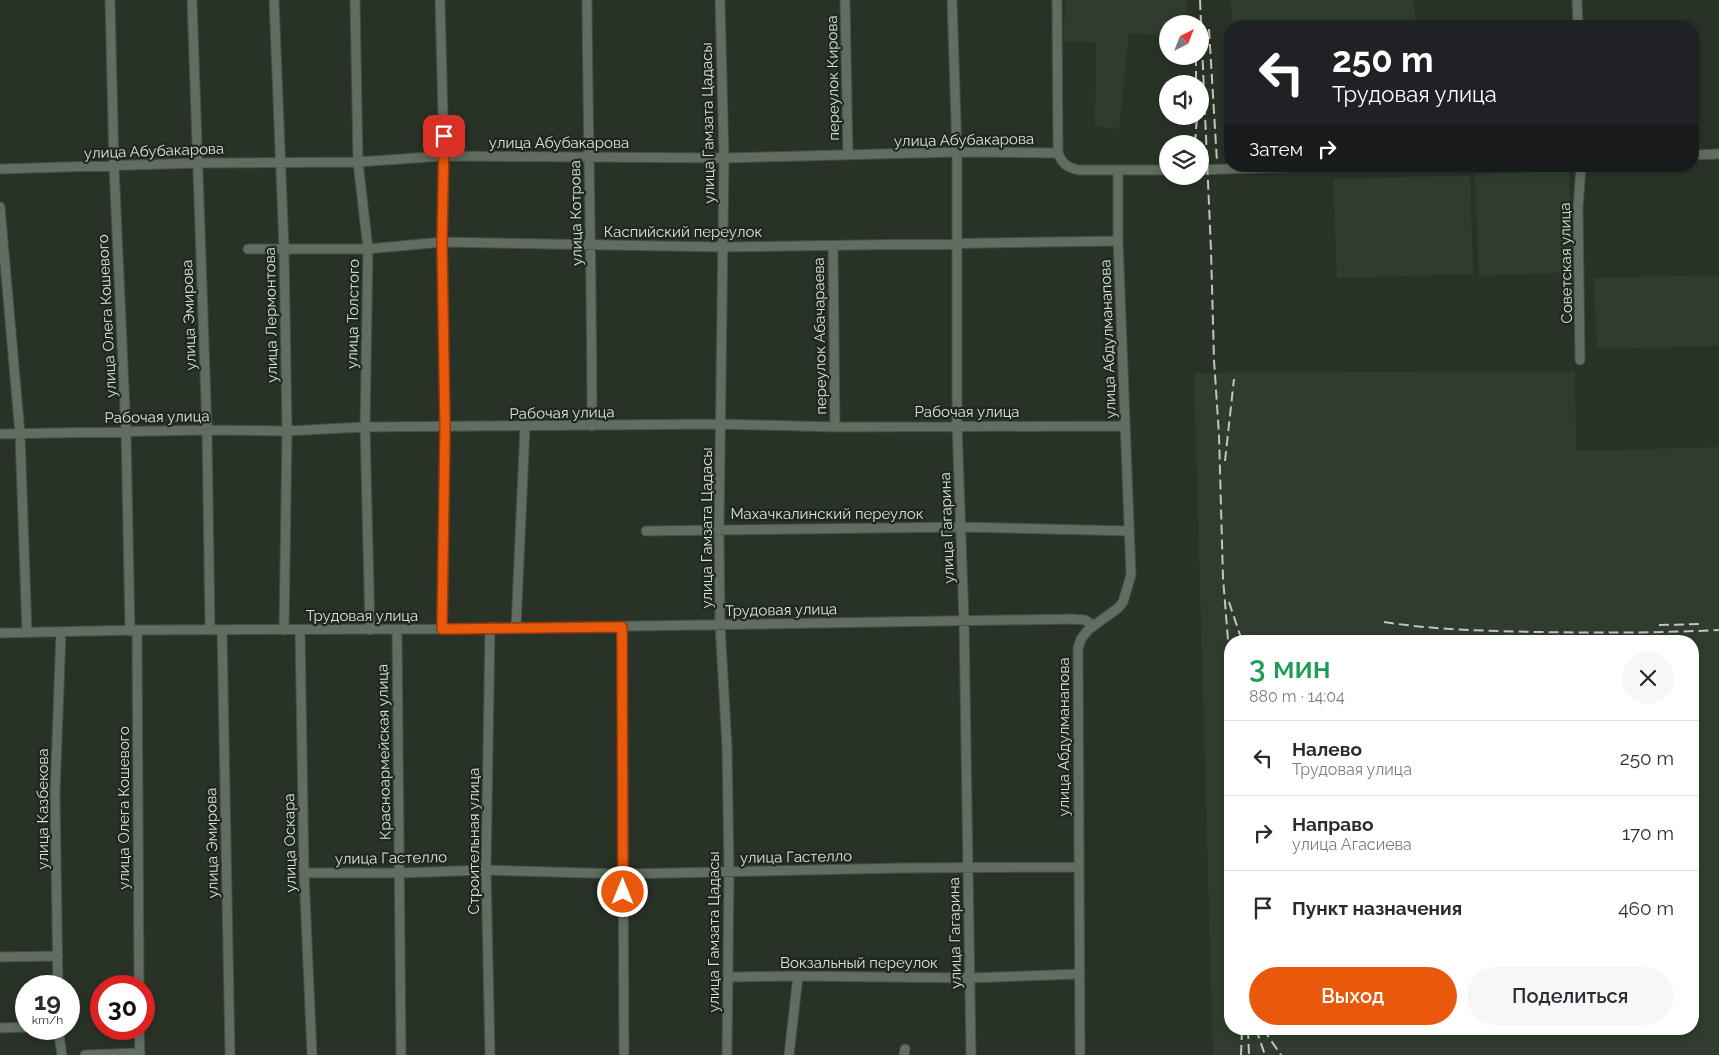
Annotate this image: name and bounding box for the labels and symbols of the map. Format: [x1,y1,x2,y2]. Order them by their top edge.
street label: переулок Кирова [823,15,843,141]
north arrow [1159,15,1209,65]
street label: улица Гамзата Цадасы [698,42,718,204]
pin [423,115,465,157]
street label: улица Абубакарова [894,130,1034,150]
street label: улица Абубакарова [489,134,629,152]
street label: улица Абубакарова [84,140,224,162]
street label: улица Котрова [566,160,586,266]
street label: Советская улица [1556,202,1576,324]
street label: Каспийский переулок [604,223,762,241]
street label: улица Олега Кошевого [94,234,120,398]
street label: улица Лермонтова [261,247,281,383]
street label: переулок Абачараева [810,257,830,415]
street label: улица Эмирова [178,259,200,371]
street label: улица Толстого [343,259,363,369]
street label: улица Абдулманапова [1096,259,1120,419]
street label: Рабочая улица [509,403,615,423]
street label: Рабочая улица [914,403,1020,421]
street label: Рабочая улица [104,407,210,427]
street label: улица Гамзата Цадасы [698,447,716,609]
street label: улица Гагарина [936,472,958,584]
street label: Махачкалинский переулок [730,505,924,523]
street label: Трудовая улица [725,600,837,620]
street label: Трудовая улица [306,607,418,625]
street label: улица Абдулманапова [1055,657,1073,817]
street label: Красноармейская улица [373,664,395,840]
street label: улица Олега Кошевого [115,726,133,890]
street label: улица Казбекова [34,748,52,870]
street label: Строительная улица [465,768,483,914]
street label: улица Эмирова [202,787,222,899]
street label: улица Оскара [280,793,300,893]
street label: улица Гастелло [740,847,852,867]
street label: улица Гастелло [335,848,447,868]
street label: улица Гамзата Цадасы [705,851,723,1013]
position arrow [596,865,648,917]
street label: улица Гагарина [945,877,965,989]
street label: Вокзальный переулок [780,954,938,972]
speed limit sign: 30 [90,975,155,1040]

